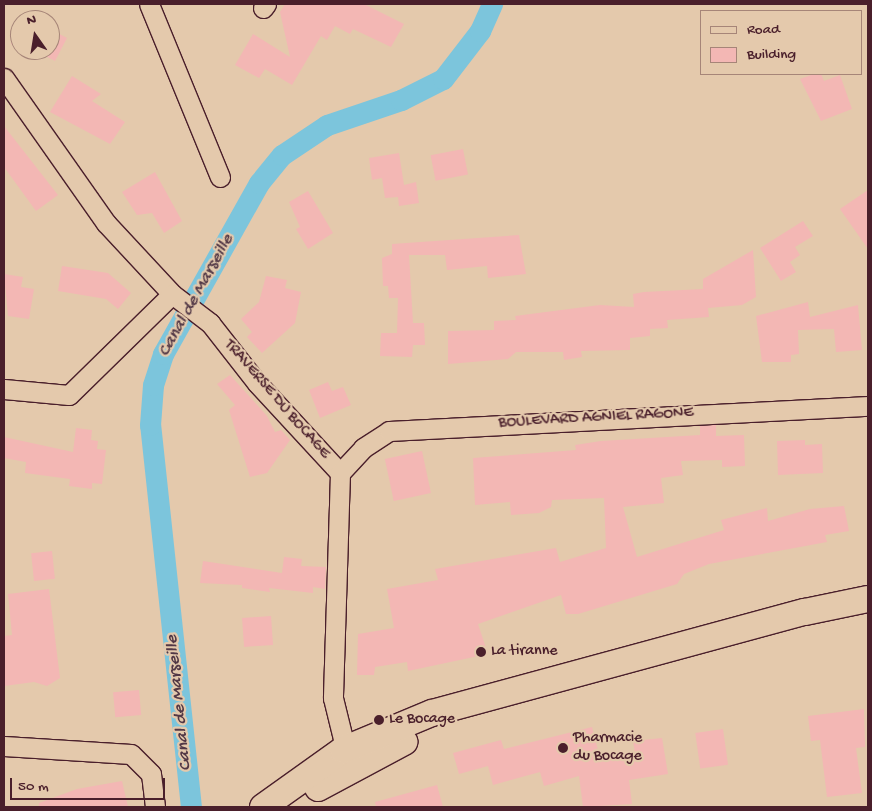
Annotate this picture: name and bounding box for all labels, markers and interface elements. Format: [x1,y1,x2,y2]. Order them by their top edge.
north arrow [10,10,60,60]
legend [700,10,862,75]
text: N [25,12,38,30]
text: Road [747,21,780,39]
text: Building [747,46,796,64]
water label: Canal de Marseille [154,231,240,361]
street label: TRAVERSE DU BOCAGE [219,336,333,464]
street label: BOULEVARD AGNIEL RAGONE [498,404,694,434]
water label: Canal de Marseille [162,634,198,772]
place label: La tiranne [491,642,558,662]
marker: La tiranne [475,646,487,658]
place label: Le Bocage [389,710,455,730]
marker: Le Bocage [373,714,385,726]
place label: Pharmacie du Bocage [573,729,642,767]
marker: Pharmacie du Bocage [557,742,569,754]
scale bar [12,768,168,800]
text: 50 m [18,778,49,796]

